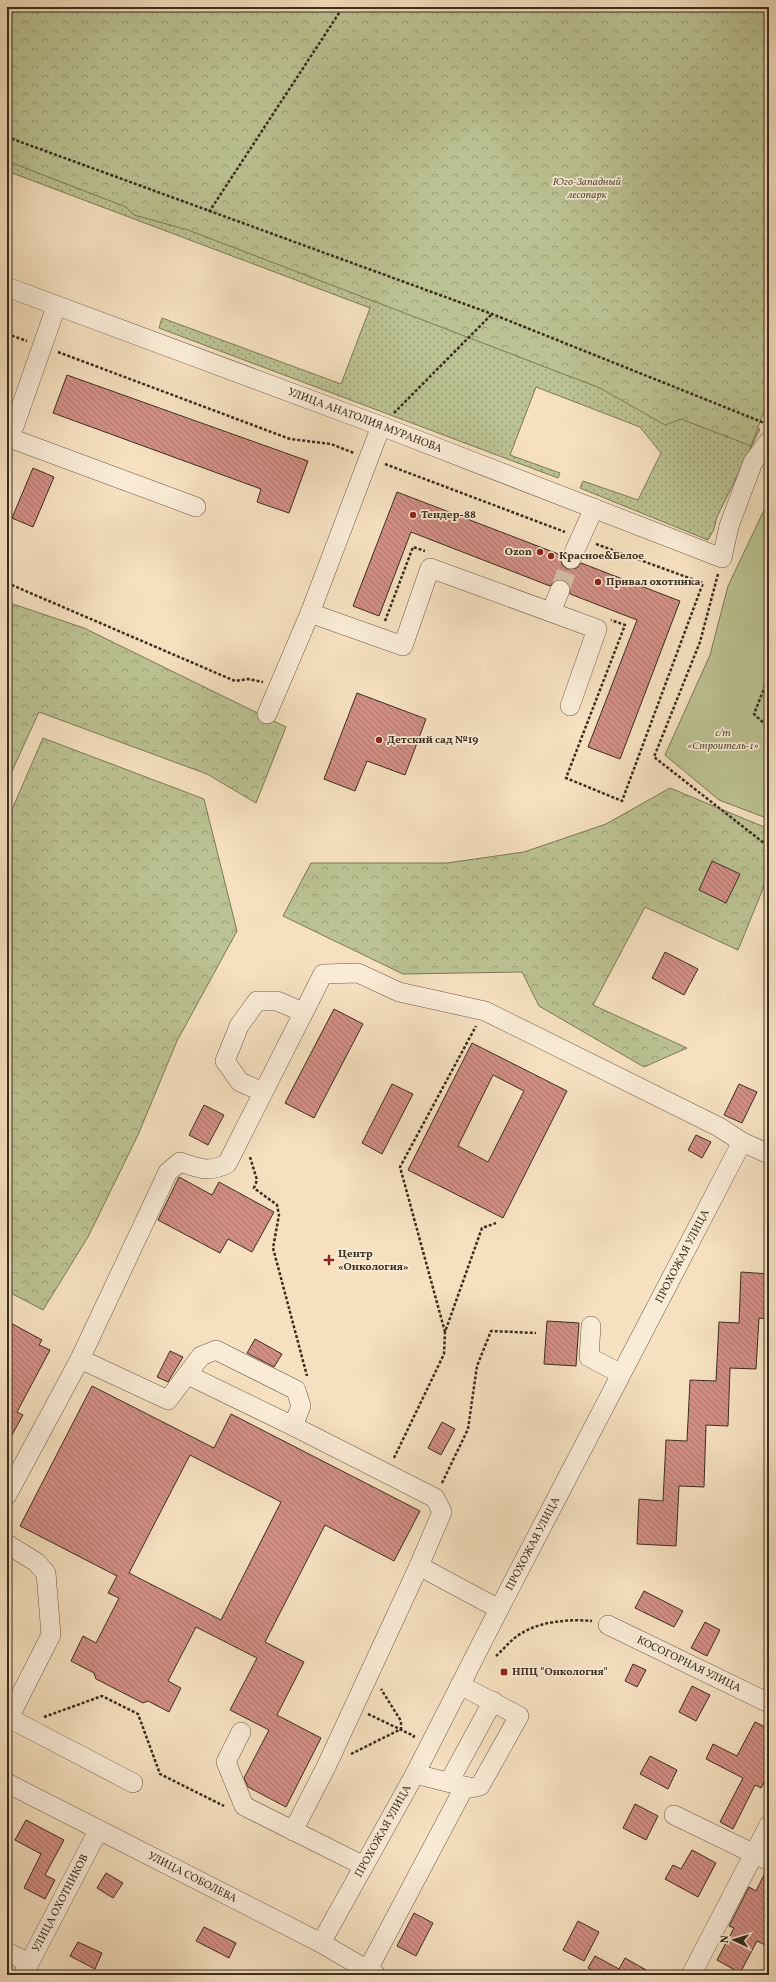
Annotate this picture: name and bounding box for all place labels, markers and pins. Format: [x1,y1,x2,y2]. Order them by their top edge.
place label: Тендер-88 [421,508,476,523]
marker: Тендер-88 [408,510,418,520]
place label: Ozon [505,545,532,560]
marker: Ozon [535,547,545,557]
place label: Красное&Белое [559,549,644,564]
marker: Красное&Белое [546,551,556,561]
place label: Привал охотника [606,575,700,590]
marker: Привал охотника [593,577,603,587]
place label: Детский сад №19 [387,733,478,748]
marker: Детский сад №19 [374,735,384,745]
place label: Центр «Онкология» [338,1247,409,1275]
marker: Центр «Онкология» [323,1254,335,1266]
place label: НПЦ "Онкология" [512,1665,608,1680]
marker: НПЦ "Онкология" [499,1667,509,1677]

